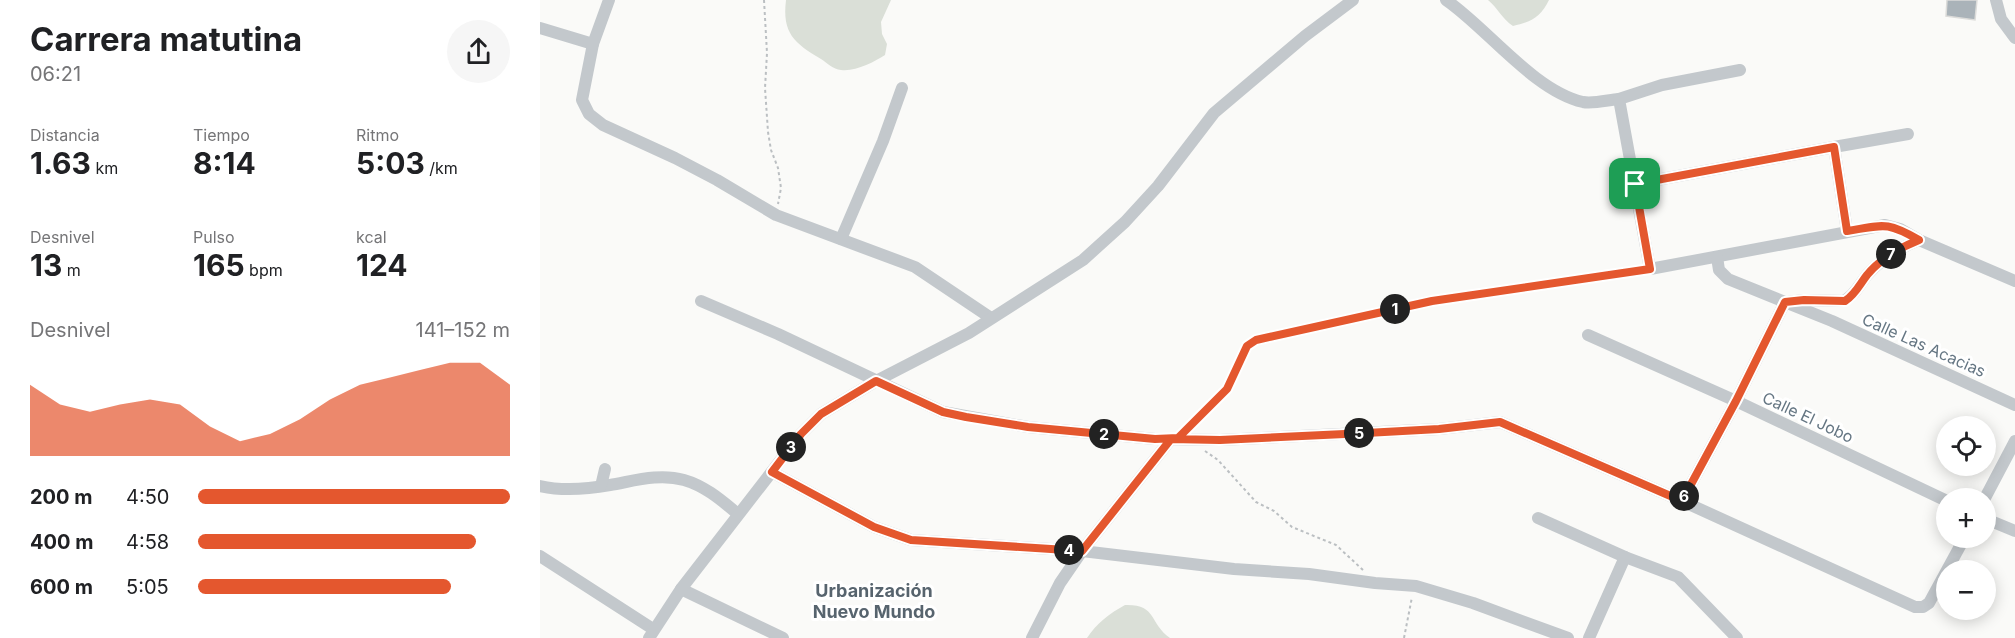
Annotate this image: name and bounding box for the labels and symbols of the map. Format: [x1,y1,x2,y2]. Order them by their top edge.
pin [1609,158,1660,209]
pin: 7 [1876,239,1906,269]
pin: 1 [1380,294,1410,324]
street label: Calle Las Acacias [1859,309,1989,381]
street label: Calle El Jobo [1759,387,1857,447]
pin: 5 [1344,418,1374,448]
pin: 2 [1089,419,1119,449]
pin: 3 [776,432,806,462]
pin: 6 [1669,481,1699,511]
pin: 4 [1054,535,1084,565]
district label: Urbanización Nuevo Mundo [813,580,935,622]

